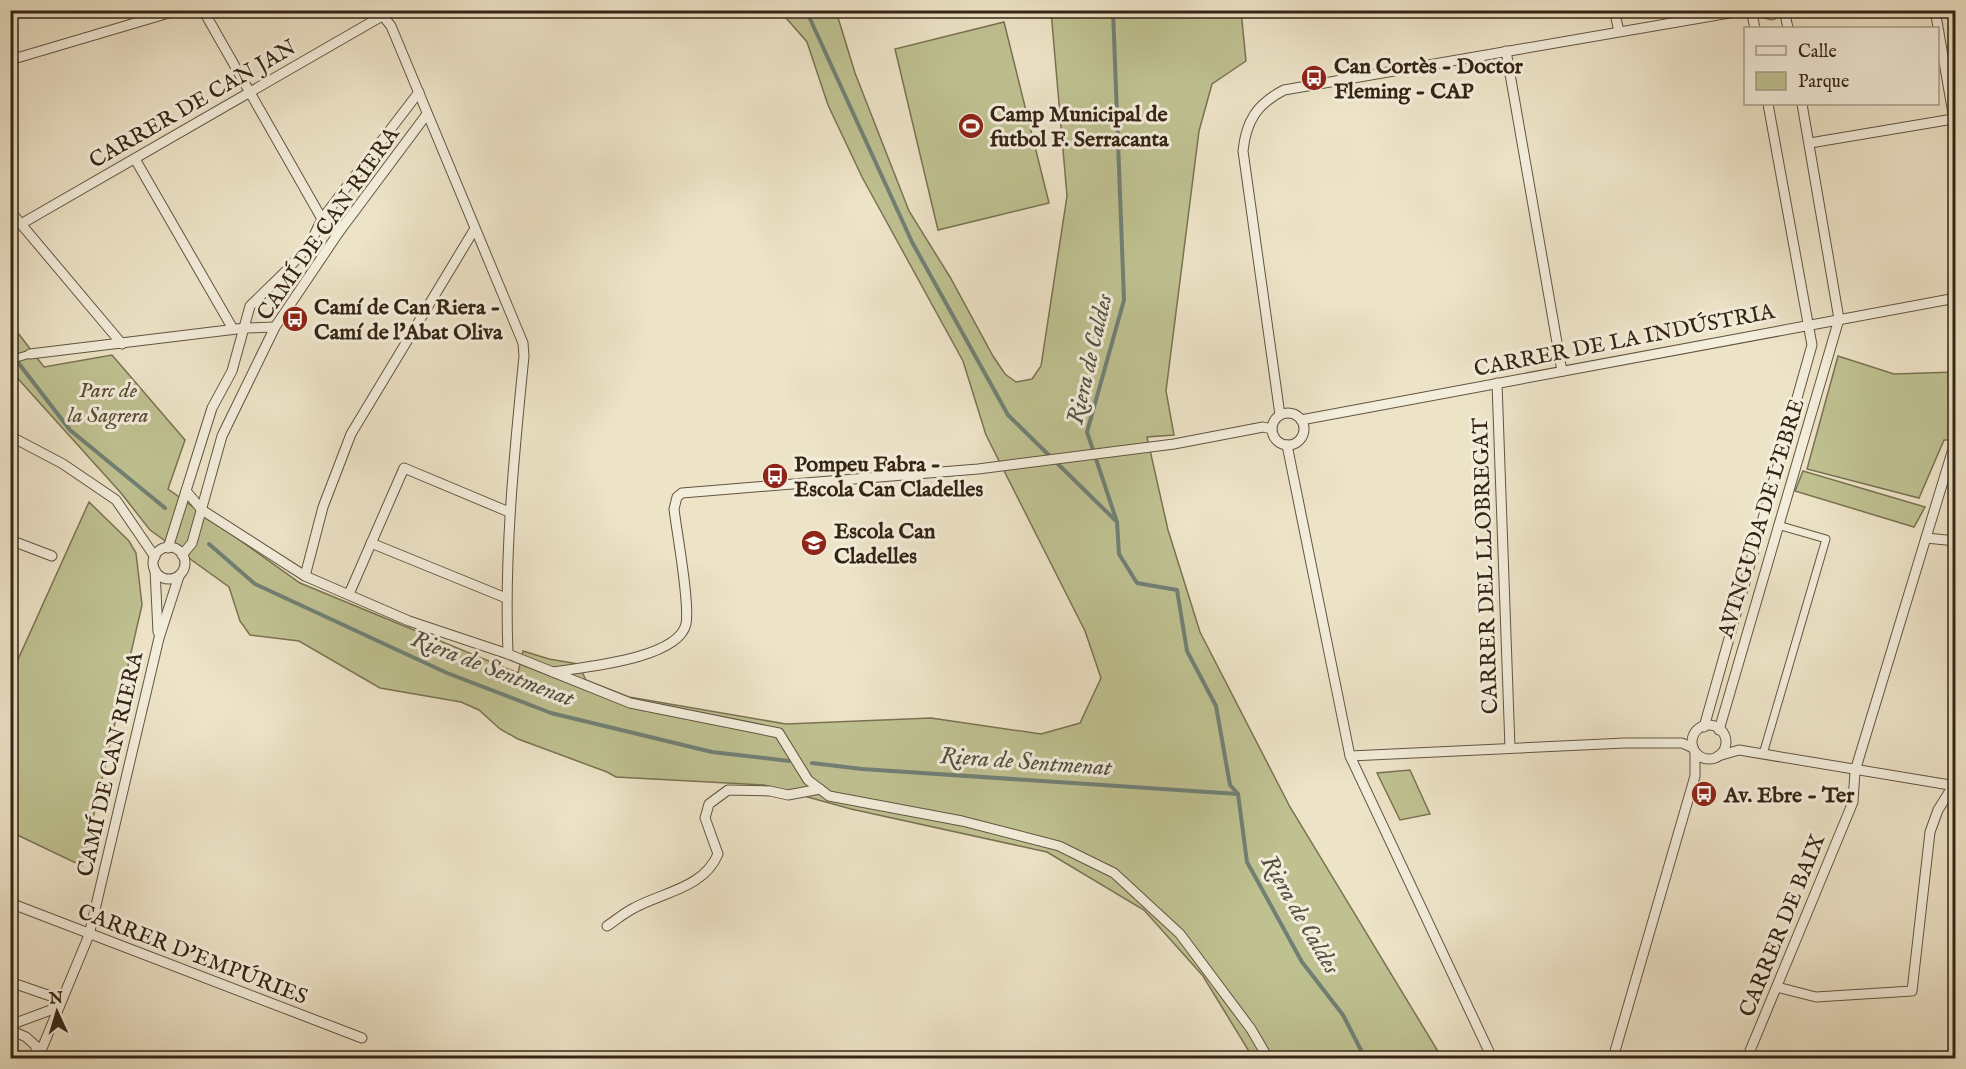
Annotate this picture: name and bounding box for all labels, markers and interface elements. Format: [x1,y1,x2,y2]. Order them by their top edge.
legend [1744,27,1939,105]
street label: CARRER DE CAN JAN [84,34,302,175]
text: Calle [1798,41,1837,64]
place label: Can Cortès - Doctor Fleming - CAP [1334,53,1524,106]
bus stop icon: Can Cortès - Doctor Fleming - CAP [1299,63,1329,93]
text: Parque [1798,71,1849,94]
place label: Camp Municipal de futbol F. Serracanta [990,101,1169,154]
sports icon: Camp Municipal de futbol F. Serracanta [956,111,986,141]
street label: CAMÍ DE CAN RIERA [251,121,407,326]
water label: Riera de Caldes [1060,290,1121,428]
place label: Camí de Can Riera - Camí de l'Abat Oliva [314,294,503,347]
street label: CARRER DE LA INDÚSTRIA [1472,298,1778,384]
bus stop icon: Camí de Can Riera - Camí de l'Abat Oliva [280,304,310,334]
park label: Parc de la Sagrera [68,377,149,430]
street label: AVINGUDA DE L'EBRE [1712,396,1812,642]
street label: CARRER DEL LLOBREGAT [1467,417,1505,715]
place label: Pompeu Fabra - Escola Can Cladelles [794,451,983,504]
bus stop icon: Pompeu Fabra - Escola Can Cladelles [760,461,790,491]
place label: Escola Can Cladelles [834,518,936,571]
school or university icon: Escola Can Cladelles [799,528,829,558]
water label: Riera de Sentmenat [407,624,580,715]
street label: CAMÍ DE CAN RIERA [71,648,151,880]
water label: Riera de Sentmenat [939,741,1114,784]
bus stop icon: Av. Ebre - Ter [1689,779,1719,809]
place label: Av. Ebre - Ter [1723,782,1855,810]
street label: CARRER DE BAIX [1733,830,1832,1021]
water label: Riera de Caldes [1253,849,1347,981]
street label: CARRER D'EMPÚRIES [73,898,311,1012]
north arrow [27,982,87,1042]
text: N [47,989,64,1010]

